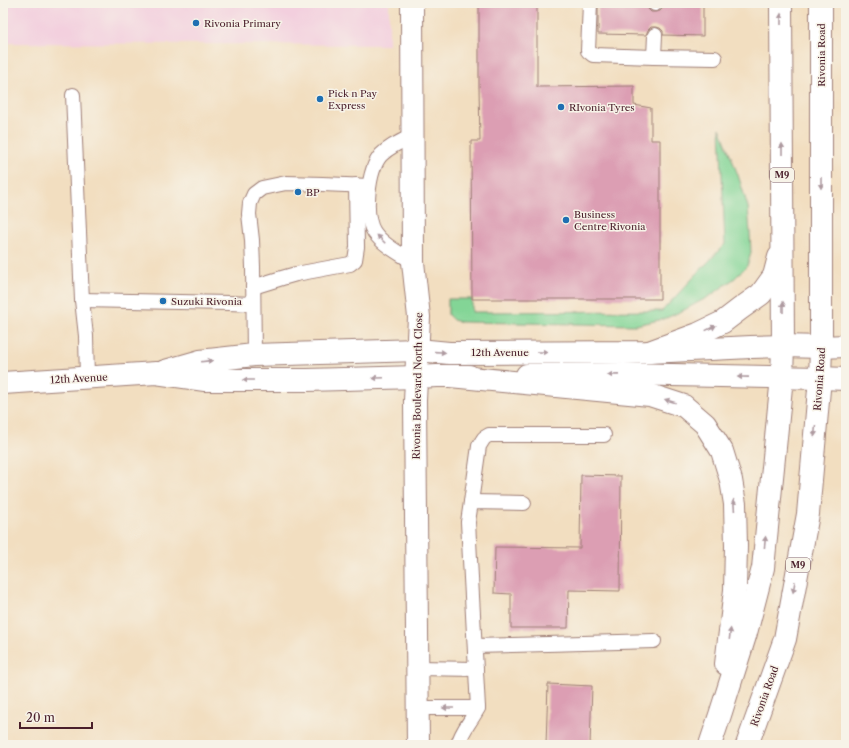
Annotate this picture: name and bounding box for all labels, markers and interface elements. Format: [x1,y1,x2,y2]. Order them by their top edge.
one-way arrow [778,13,785,25]
place label: Rivonia Primary [204,17,281,30]
marker: Rivonia Primary [191,18,201,28]
street label: Rivonia Road [815,23,828,87]
place label: Pick n Pay Express [328,87,378,112]
marker: Pick n Pay Express [315,94,325,104]
place label: RIvonia Tyres [569,101,635,114]
marker: RIvonia Tyres [556,102,566,112]
one-way arrow [779,142,785,155]
road number: M9 [770,168,794,182]
one-way arrow [818,177,824,190]
place label: BP [306,186,320,199]
marker: BP [293,187,303,197]
place label: Business Centre Rivonia [574,208,646,233]
marker: Business Centre Rivonia [561,215,571,225]
one-way arrow [376,234,386,244]
place label: Suzuki Rivonia [171,295,243,308]
marker: Suzuki Rivonia [158,296,168,306]
one-way arrow [780,300,786,313]
street label: Rivonia Boulevard North Close [410,312,425,460]
one-way arrow [706,325,717,331]
street label: 12th Avenue [471,346,529,359]
street label: Rivonia Road [811,347,828,411]
one-way arrow [434,349,446,356]
one-way arrow [536,349,549,355]
one-way arrow [201,357,213,364]
street label: 12th Avenue [50,370,109,386]
one-way arrow [607,371,619,378]
one-way arrow [372,374,384,381]
one-way arrow [736,374,749,380]
one-way arrow [241,377,254,383]
one-way arrow [663,398,675,404]
one-way arrow [812,425,819,437]
one-way arrow [731,499,738,511]
one-way arrow [762,536,768,548]
road number: M9 [786,558,810,572]
one-way arrow [791,581,797,593]
one-way arrow [726,628,733,640]
street label: Rivonia Road [748,664,781,728]
scale bar [20,704,92,730]
one-way arrow [441,705,454,711]
text: 20 m [26,710,55,725]

